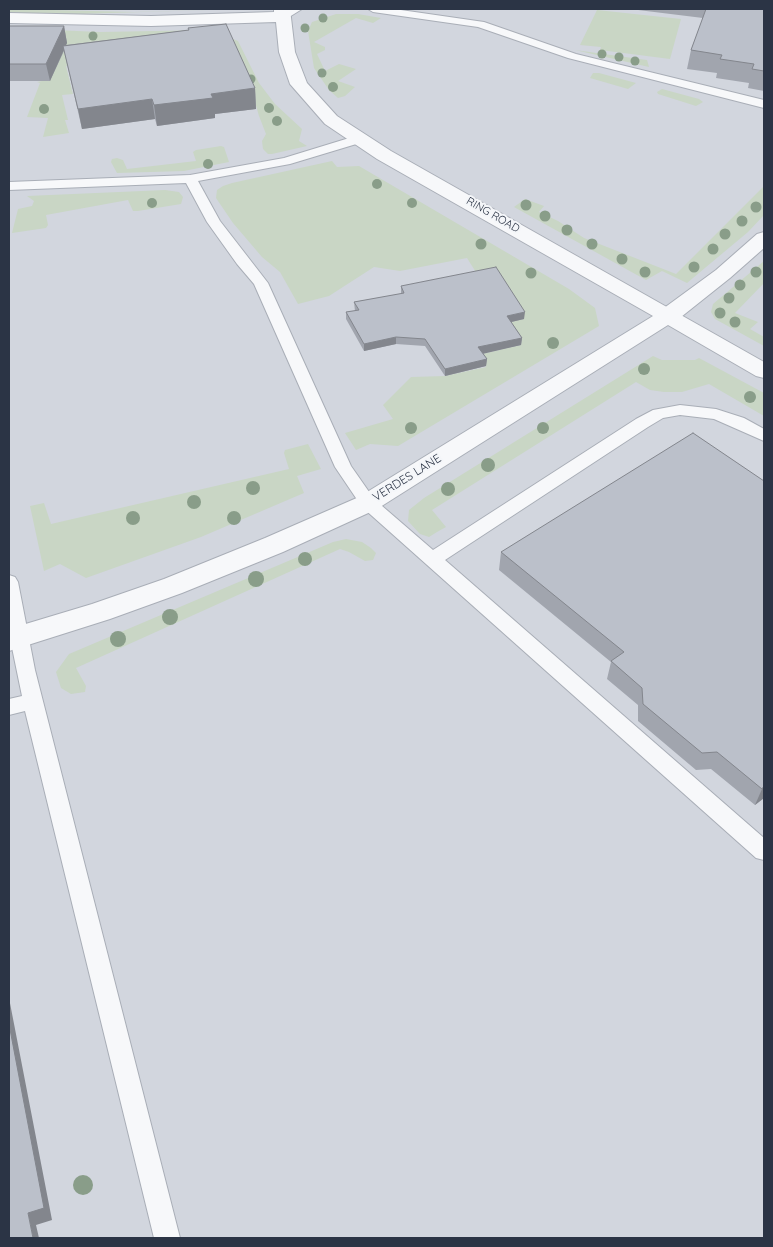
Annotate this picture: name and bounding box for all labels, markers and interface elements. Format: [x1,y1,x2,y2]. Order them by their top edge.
street label: RING ROAD [464,194,522,236]
street label: VERDES LANE [370,451,444,505]

